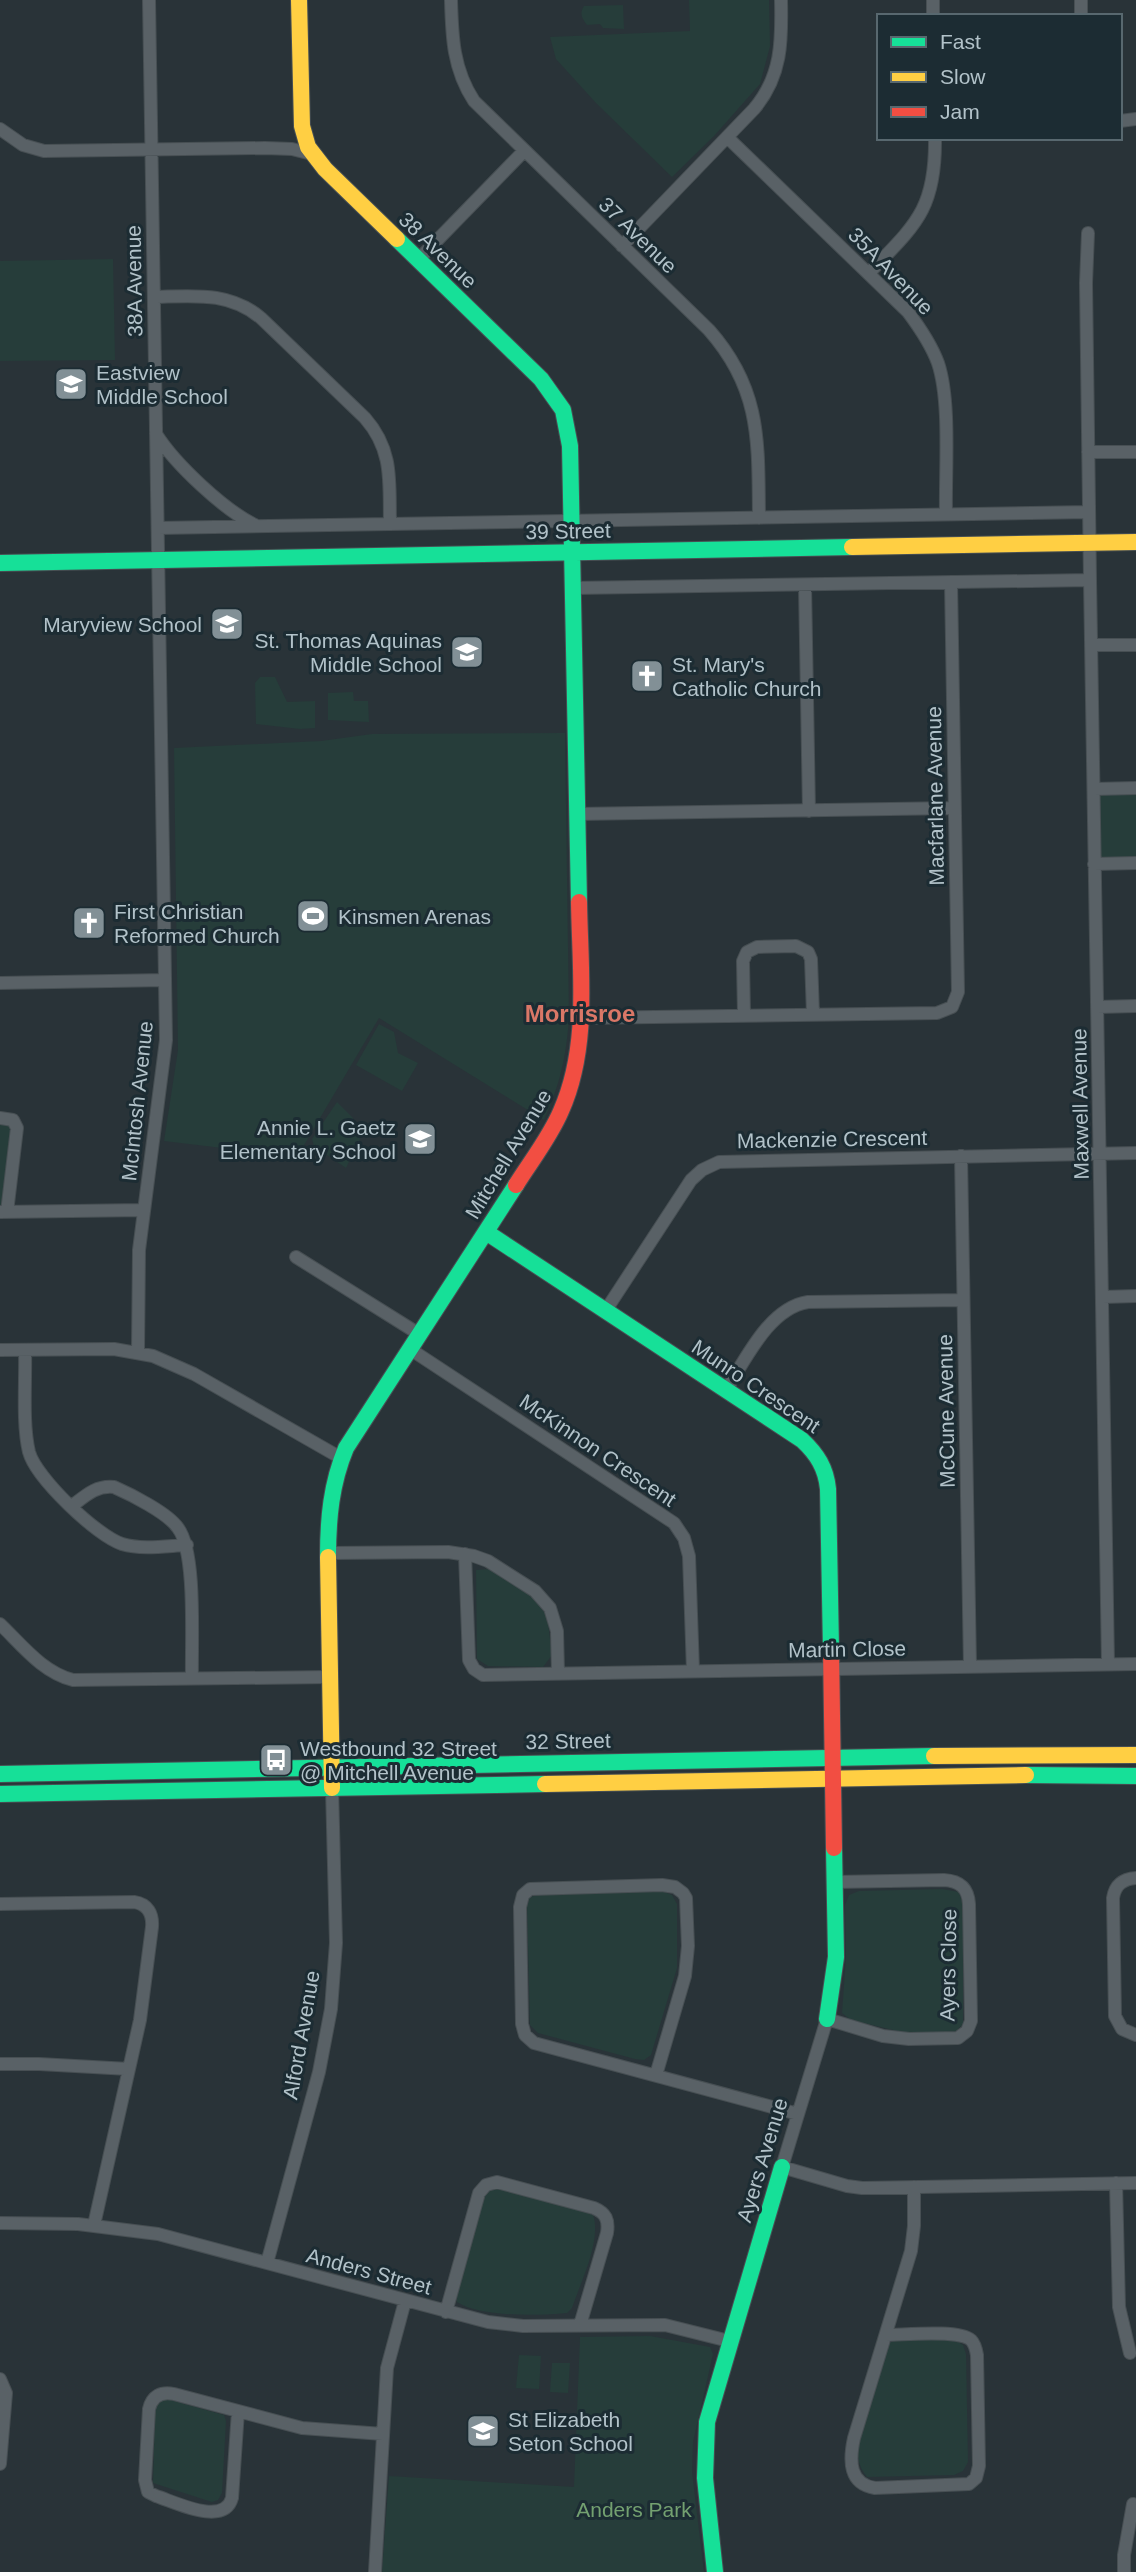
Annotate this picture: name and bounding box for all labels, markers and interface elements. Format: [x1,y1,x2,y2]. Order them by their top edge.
legend [877,14,1122,140]
text: Fast [940,30,981,53]
text: Slow [940,65,986,88]
text: Jam [940,100,980,123]
street label: 37 Avenue [594,192,682,278]
street label: 38 Avenue [394,207,482,293]
street label: 35A Avenue [844,223,938,319]
street label: 38A Avenue [122,225,146,337]
place label: Eastview Middle School [96,361,228,408]
school or university icon: Eastview Middle School [52,365,90,403]
street label: 39 Street [525,519,611,543]
school or university icon: Maryview School [208,605,246,643]
place label: Maryview School [43,613,202,636]
place label: St. Thomas Aquinas Middle School [254,629,442,676]
school or university icon: St. Thomas Aquinas Middle School [448,633,486,671]
place label: St. Mary's Catholic Church [672,653,821,700]
church icon: St. Mary's Catholic Church [628,657,666,695]
street label: Macfarlane Avenue [922,706,948,886]
sports icon: Kinsmen Arenas [294,897,332,935]
place label: First Christian Reformed Church [114,900,280,947]
church icon: First Christian Reformed Church [70,904,108,942]
place label: Kinsmen Arenas [338,905,491,928]
district label: Morrisroe [525,1000,635,1027]
street label: McIntosh Avenue [117,1020,157,1182]
street label: Maxwell Avenue [1067,1028,1093,1180]
street label: Mitchell Avenue [460,1085,556,1223]
place label: Annie L. Gaetz Elementary School [220,1116,396,1163]
school or university icon: Annie L. Gaetz Elementary School [401,1120,439,1158]
street label: Mackenzie Crescent [737,1126,927,1152]
street label: McCune Avenue [933,1334,959,1488]
street label: Munro Crescent [688,1335,824,1437]
street label: McKinnon Crescent [516,1389,681,1511]
street label: Martin Close [788,1636,906,1662]
street label: 32 Street [525,1729,611,1753]
place label: Westbound 32 Street @ Mitchell Avenue [300,1737,497,1784]
bus stop icon: Westbound 32 Street @ Mitchell Avenue [257,1741,295,1779]
street label: Ayers Close [936,1908,960,2022]
street label: Alford Avenue [278,1969,324,2101]
street label: Ayers Avenue [732,2095,792,2225]
street label: Anders Street [304,2243,434,2299]
place label: St Elizabeth Seton School [508,2408,633,2455]
school or university icon: St Elizabeth Seton School [464,2412,502,2450]
park label: Anders Park [576,2498,692,2521]

